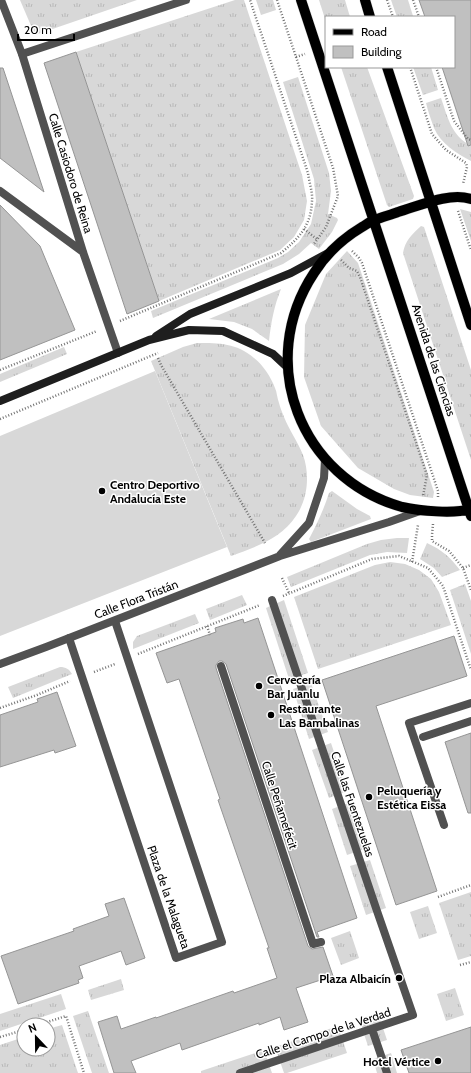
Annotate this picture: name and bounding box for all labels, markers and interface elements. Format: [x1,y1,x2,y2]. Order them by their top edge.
scale bar [18,16,74,42]
legend [325,16,455,68]
text: 20 m [24,22,52,37]
text: Road [361,24,387,39]
text: Building [361,44,403,59]
street label: Calle Casiodoro de Reina [46,111,96,235]
street label: Avenida de las Ciencias [409,302,459,418]
place label: Centro Deportivo Andalucía Este [110,477,200,506]
marker: Centro Deportivo Andalucía Este [97,486,107,496]
street label: Calle Flora Tristán [92,576,180,622]
place label: Cervecería Bar Juanlu [267,672,321,701]
marker: Cervecería Bar Juanlu [254,681,264,691]
place label: Restaurante Las Bambalinas [279,701,359,730]
marker: Restaurante Las Bambalinas [266,710,276,720]
street label: Calle las Fuentezuelas [328,749,378,859]
street label: Calle Peñamefécit [259,759,301,851]
place label: Peluquería y Estética Eissa [377,783,446,812]
marker: Peluquería y Estética Eissa [364,792,374,802]
street label: Plaza de la Malagueta [144,843,194,951]
place label: Plaza Albaicín [319,971,391,986]
marker: Plaza Albaicín [394,973,404,983]
street label: Calle el Campo de la Verdad [254,1004,392,1062]
north arrow [16,1017,56,1057]
text: N [26,1020,38,1036]
place label: Hotel Vértice [363,1054,430,1069]
marker: Hotel Vértice [433,1056,443,1066]

